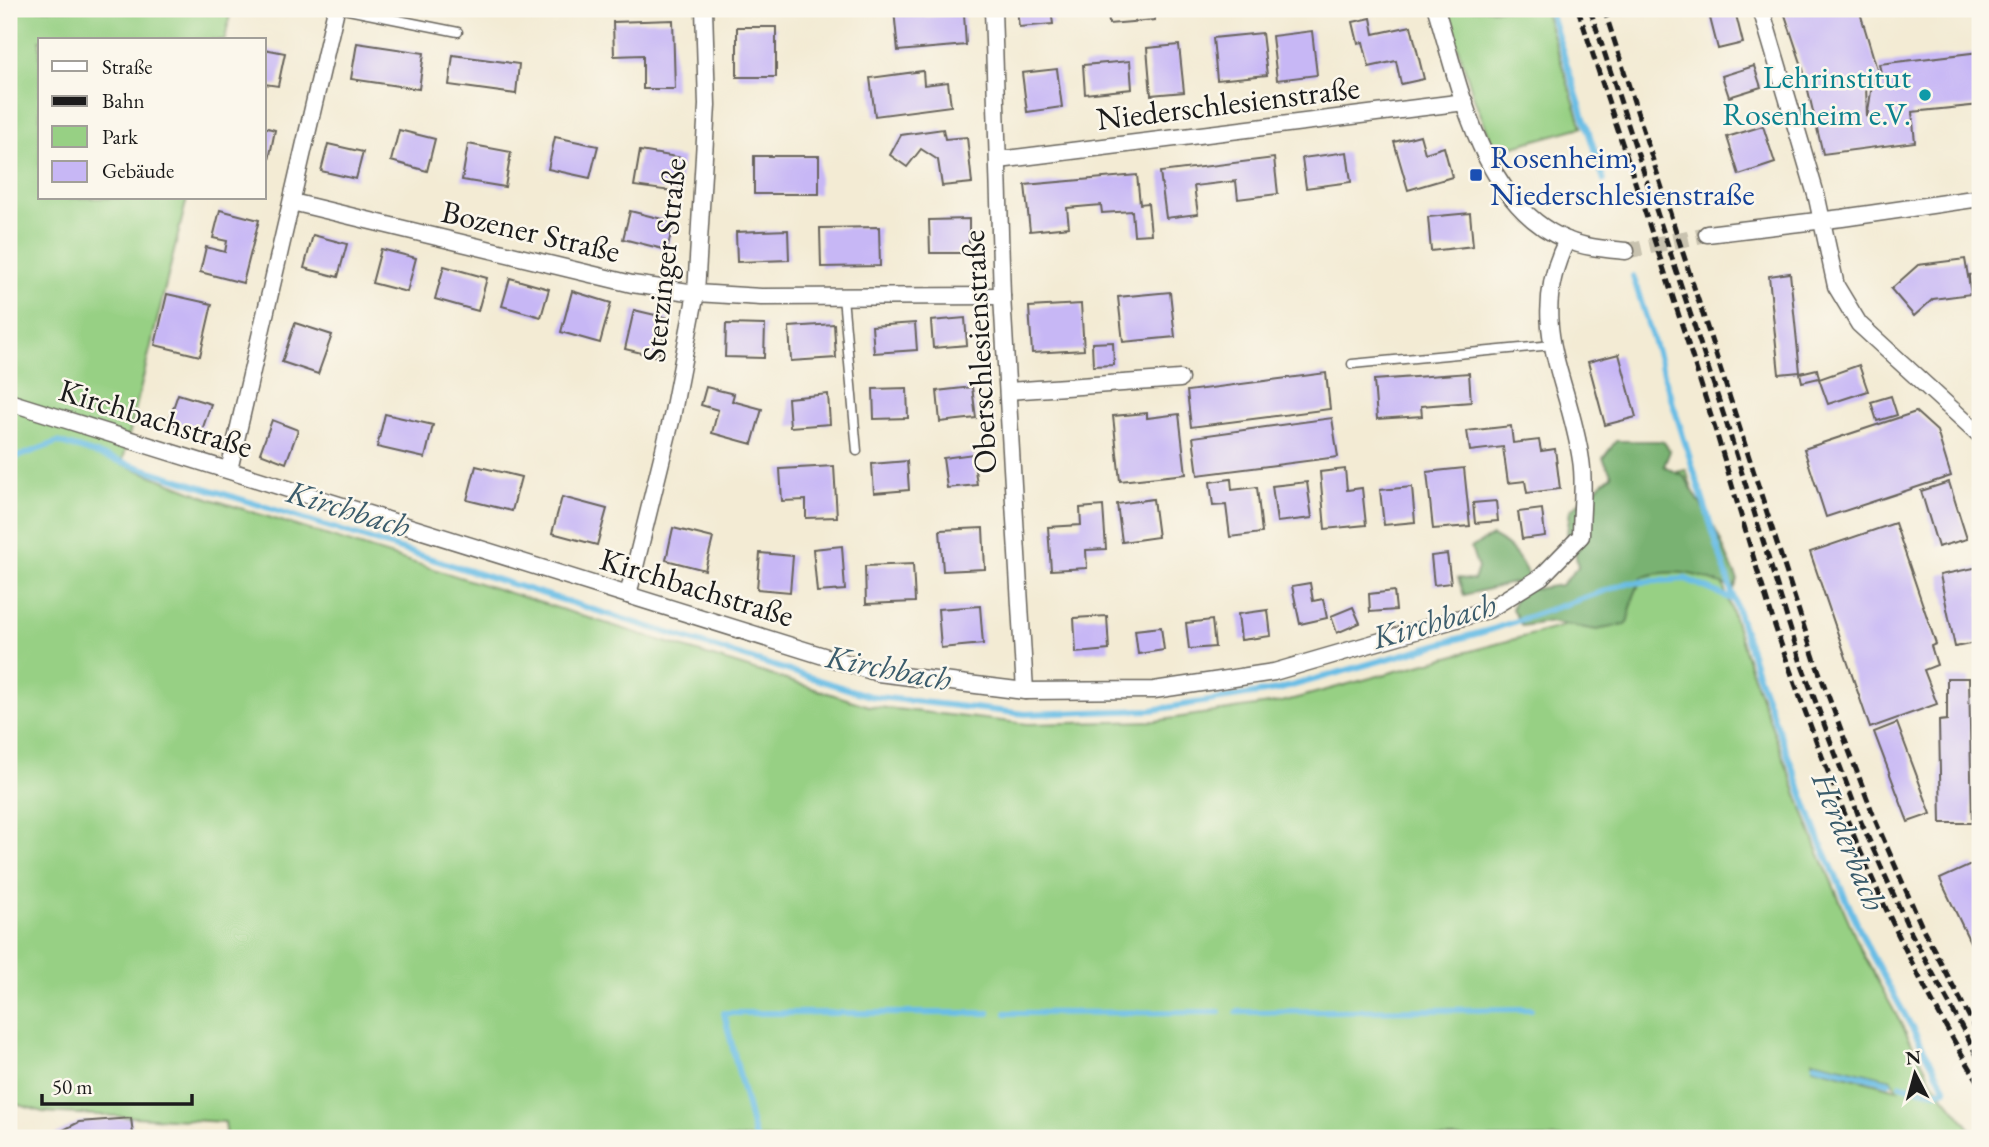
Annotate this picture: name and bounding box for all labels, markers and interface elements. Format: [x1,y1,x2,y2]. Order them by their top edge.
legend [38,38,266,200]
text: Straße [102,53,153,80]
place label: Lehrinstitut Rosenheim e.V. [1722,56,1911,135]
street label: Niederschlesienstraße [1094,66,1362,140]
text: Bahn [102,87,145,114]
marker: Lehrinstitut Rosenheim e.V. [1917,87,1933,103]
text: Park [102,123,139,150]
place label: Rosenheim, Niederschlesienstraße [1490,136,1755,215]
street label: Sterzinger Straße [632,156,696,364]
text: Gebäude [102,157,174,184]
marker: Rosenheim, Niederschlesienstraße [1468,167,1484,183]
street label: Bozener Straße [438,190,624,272]
street label: Oberschlesienstraße [952,229,1006,475]
street label: Kirchbachstraße [54,369,258,467]
water label: Kirchbach [281,469,416,548]
street label: Kirchbachstraße [595,538,799,636]
water label: Kirchbach [1366,582,1501,659]
water label: Kirchbach [822,634,955,701]
water label: Herderbach [1802,764,1897,917]
north arrow [1881,1038,1951,1108]
text: N [1904,1044,1923,1071]
scale bar [42,1063,192,1107]
text: 50 m [52,1073,93,1100]

